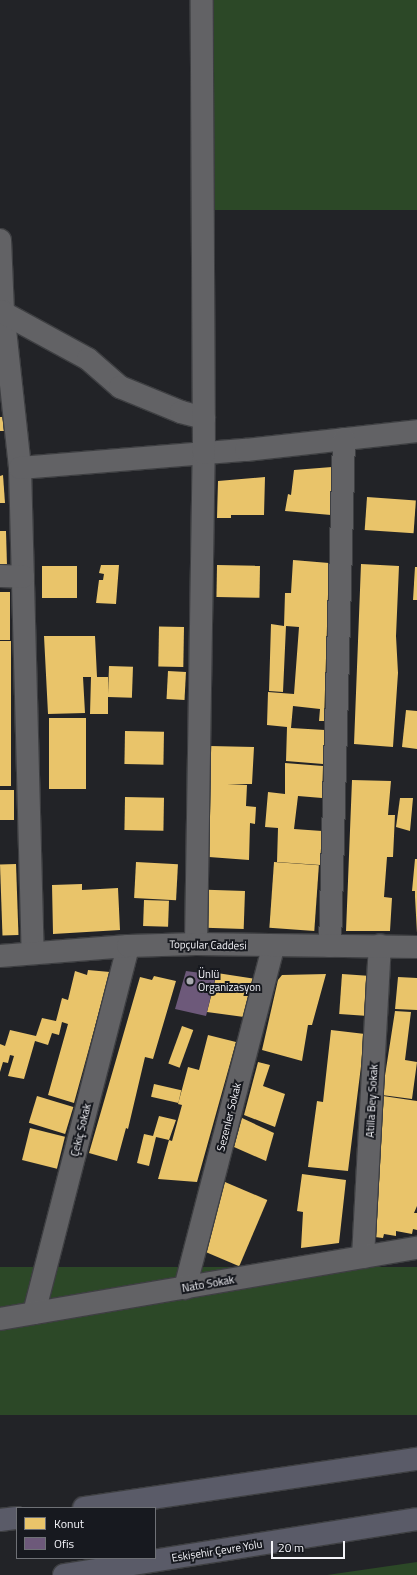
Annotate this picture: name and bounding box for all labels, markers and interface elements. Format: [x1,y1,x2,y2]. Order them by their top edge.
street label: Topçular Caddesi [169,938,247,952]
place label: Ünlü Organizasyon [198,968,261,994]
marker: Ünlü Organizasyon [185,976,195,986]
street label: Atilla Bey Sokak [363,1064,381,1138]
street label: Sezenler Sokak [214,1081,244,1153]
street label: Çekiç Sokak [68,1102,94,1158]
street label: Nato Sokak [181,1273,235,1295]
legend [16,1507,156,1559]
text: Konut [54,1514,84,1533]
scale bar [273,1533,347,1559]
text: Ofis [54,1534,74,1553]
street label: Eskişehir Çevre Yolu [171,1537,263,1565]
text: 20 m [278,1538,304,1557]

